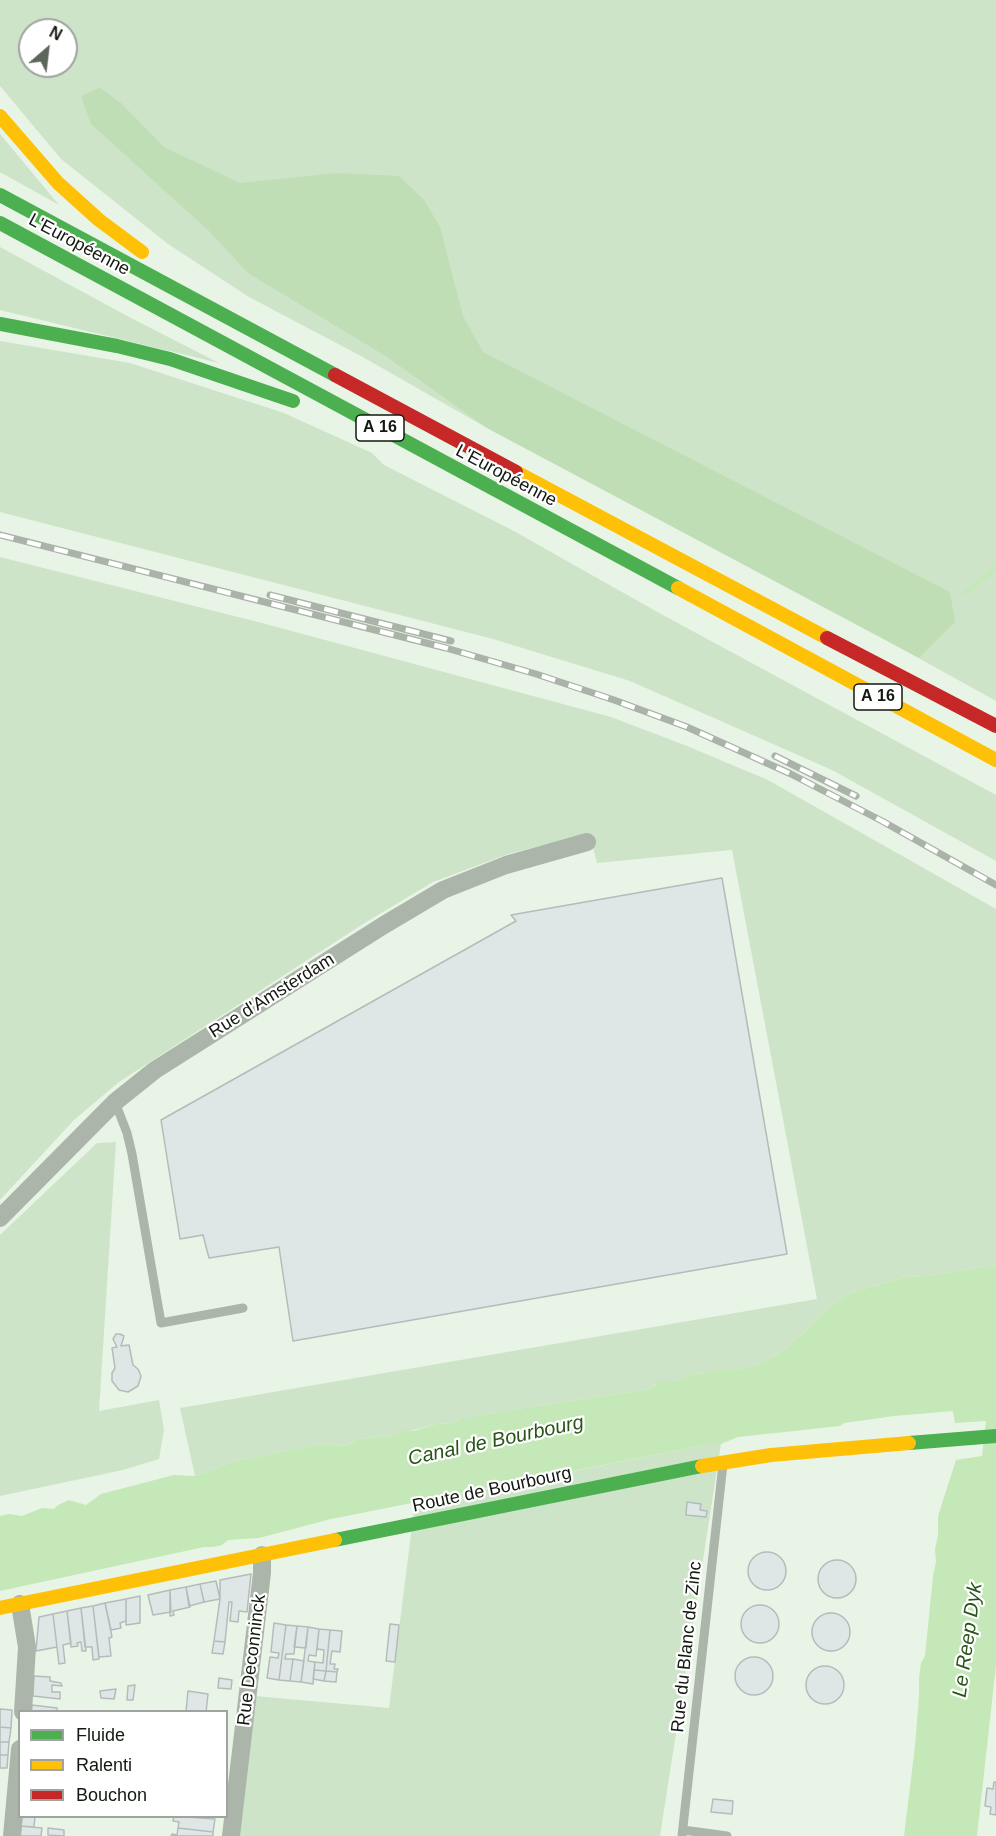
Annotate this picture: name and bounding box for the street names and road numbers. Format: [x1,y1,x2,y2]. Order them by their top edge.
street label: L'Européenne [25,209,133,281]
road number: A 16 [356,415,404,441]
street label: L'Européenne [452,440,560,512]
road number: A 16 [854,684,902,710]
street label: Rue d'Amsterdam [205,949,339,1043]
street label: Route de Bourbourg [410,1463,574,1517]
street label: Rue du Blanc de Zinc [667,1560,707,1734]
street label: Rue Deconninck [233,1593,271,1727]

